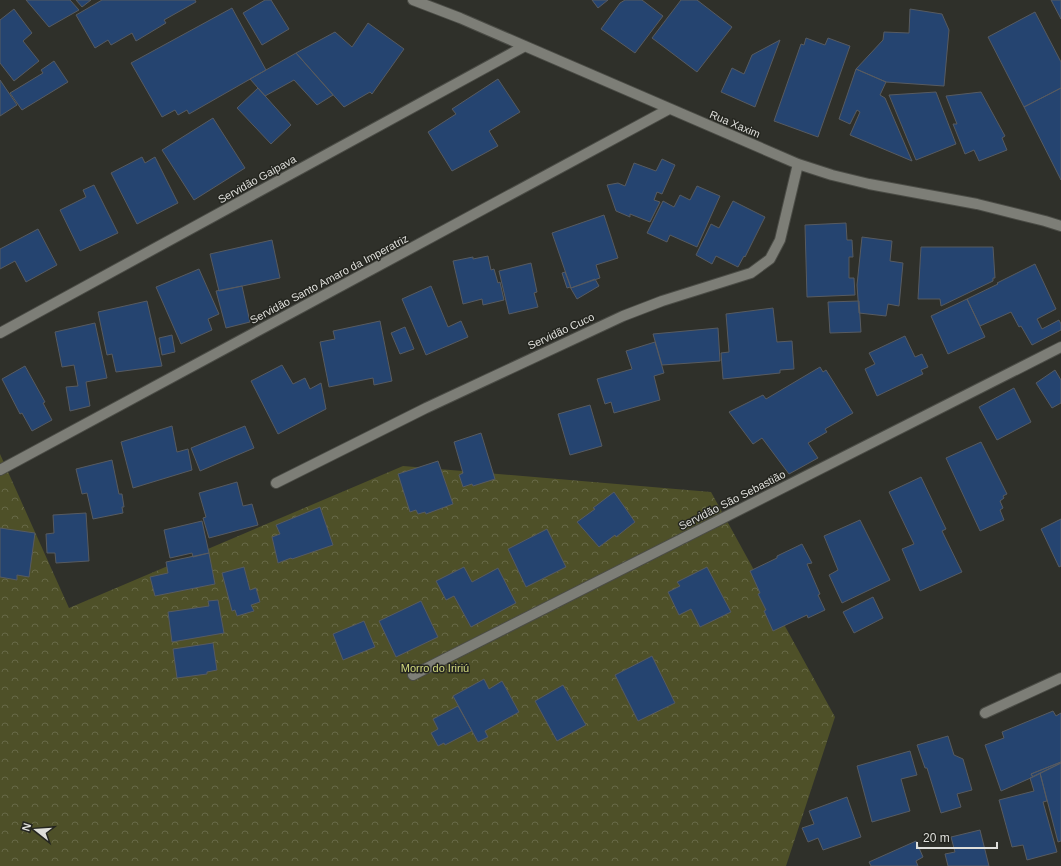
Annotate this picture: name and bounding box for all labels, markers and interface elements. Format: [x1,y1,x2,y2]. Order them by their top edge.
street label: Rua Xaxim [708,108,762,140]
street label: Servidão Gaipava [216,152,299,205]
street label: Servidão Santo Amaro da Imperatriz [248,232,410,326]
street label: Servidão Cuco [526,310,596,352]
street label: Servidão São Sebastião [677,468,787,532]
park label: Morro do Iririú [401,662,469,674]
north arrow [16,810,56,850]
text: N [20,821,33,833]
scale bar [917,824,997,850]
text: 20 m [923,831,950,845]

